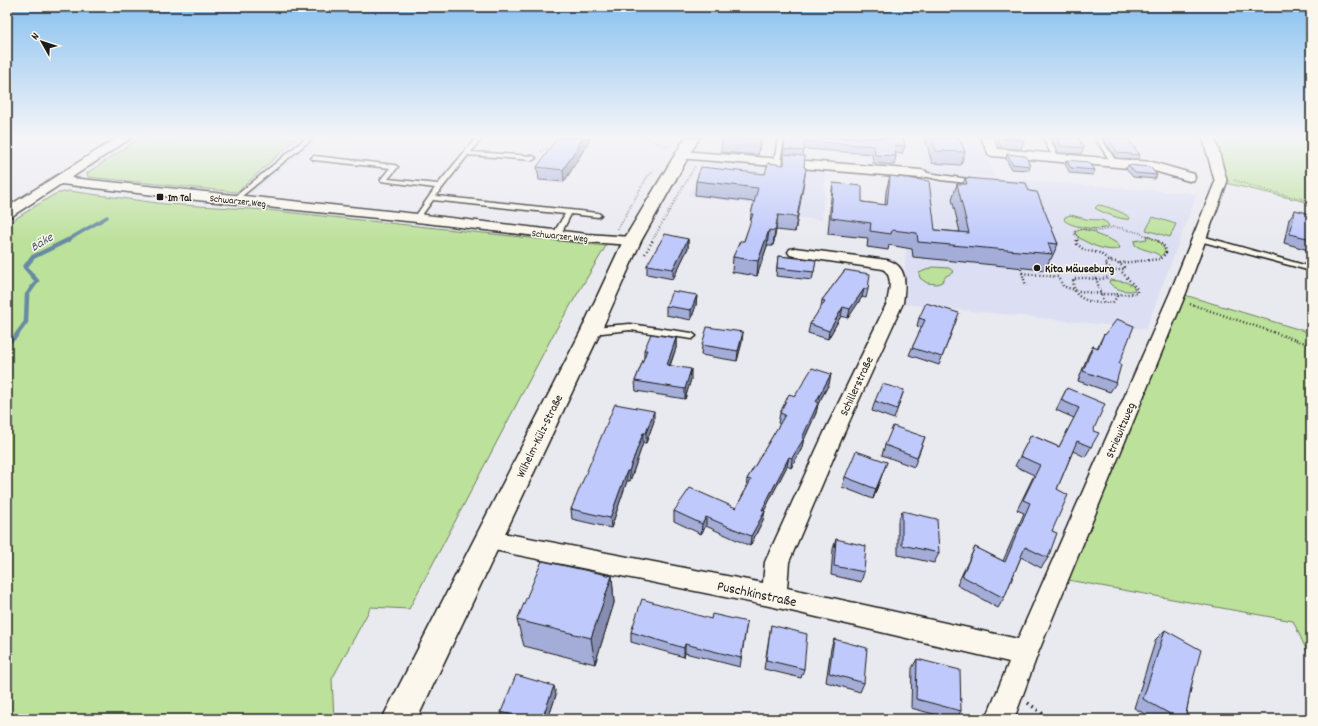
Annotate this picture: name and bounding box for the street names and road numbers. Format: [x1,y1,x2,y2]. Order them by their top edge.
street label: Schwarzer Weg [209,192,267,212]
street label: Schwarzer Weg [531,227,589,247]
street label: Schillerstraße [836,354,879,419]
street label: Wilhelm-Külz-Straße [513,392,568,481]
street label: Striewitzweg [1102,400,1141,461]
street label: Puschkinstraße [715,577,798,613]

